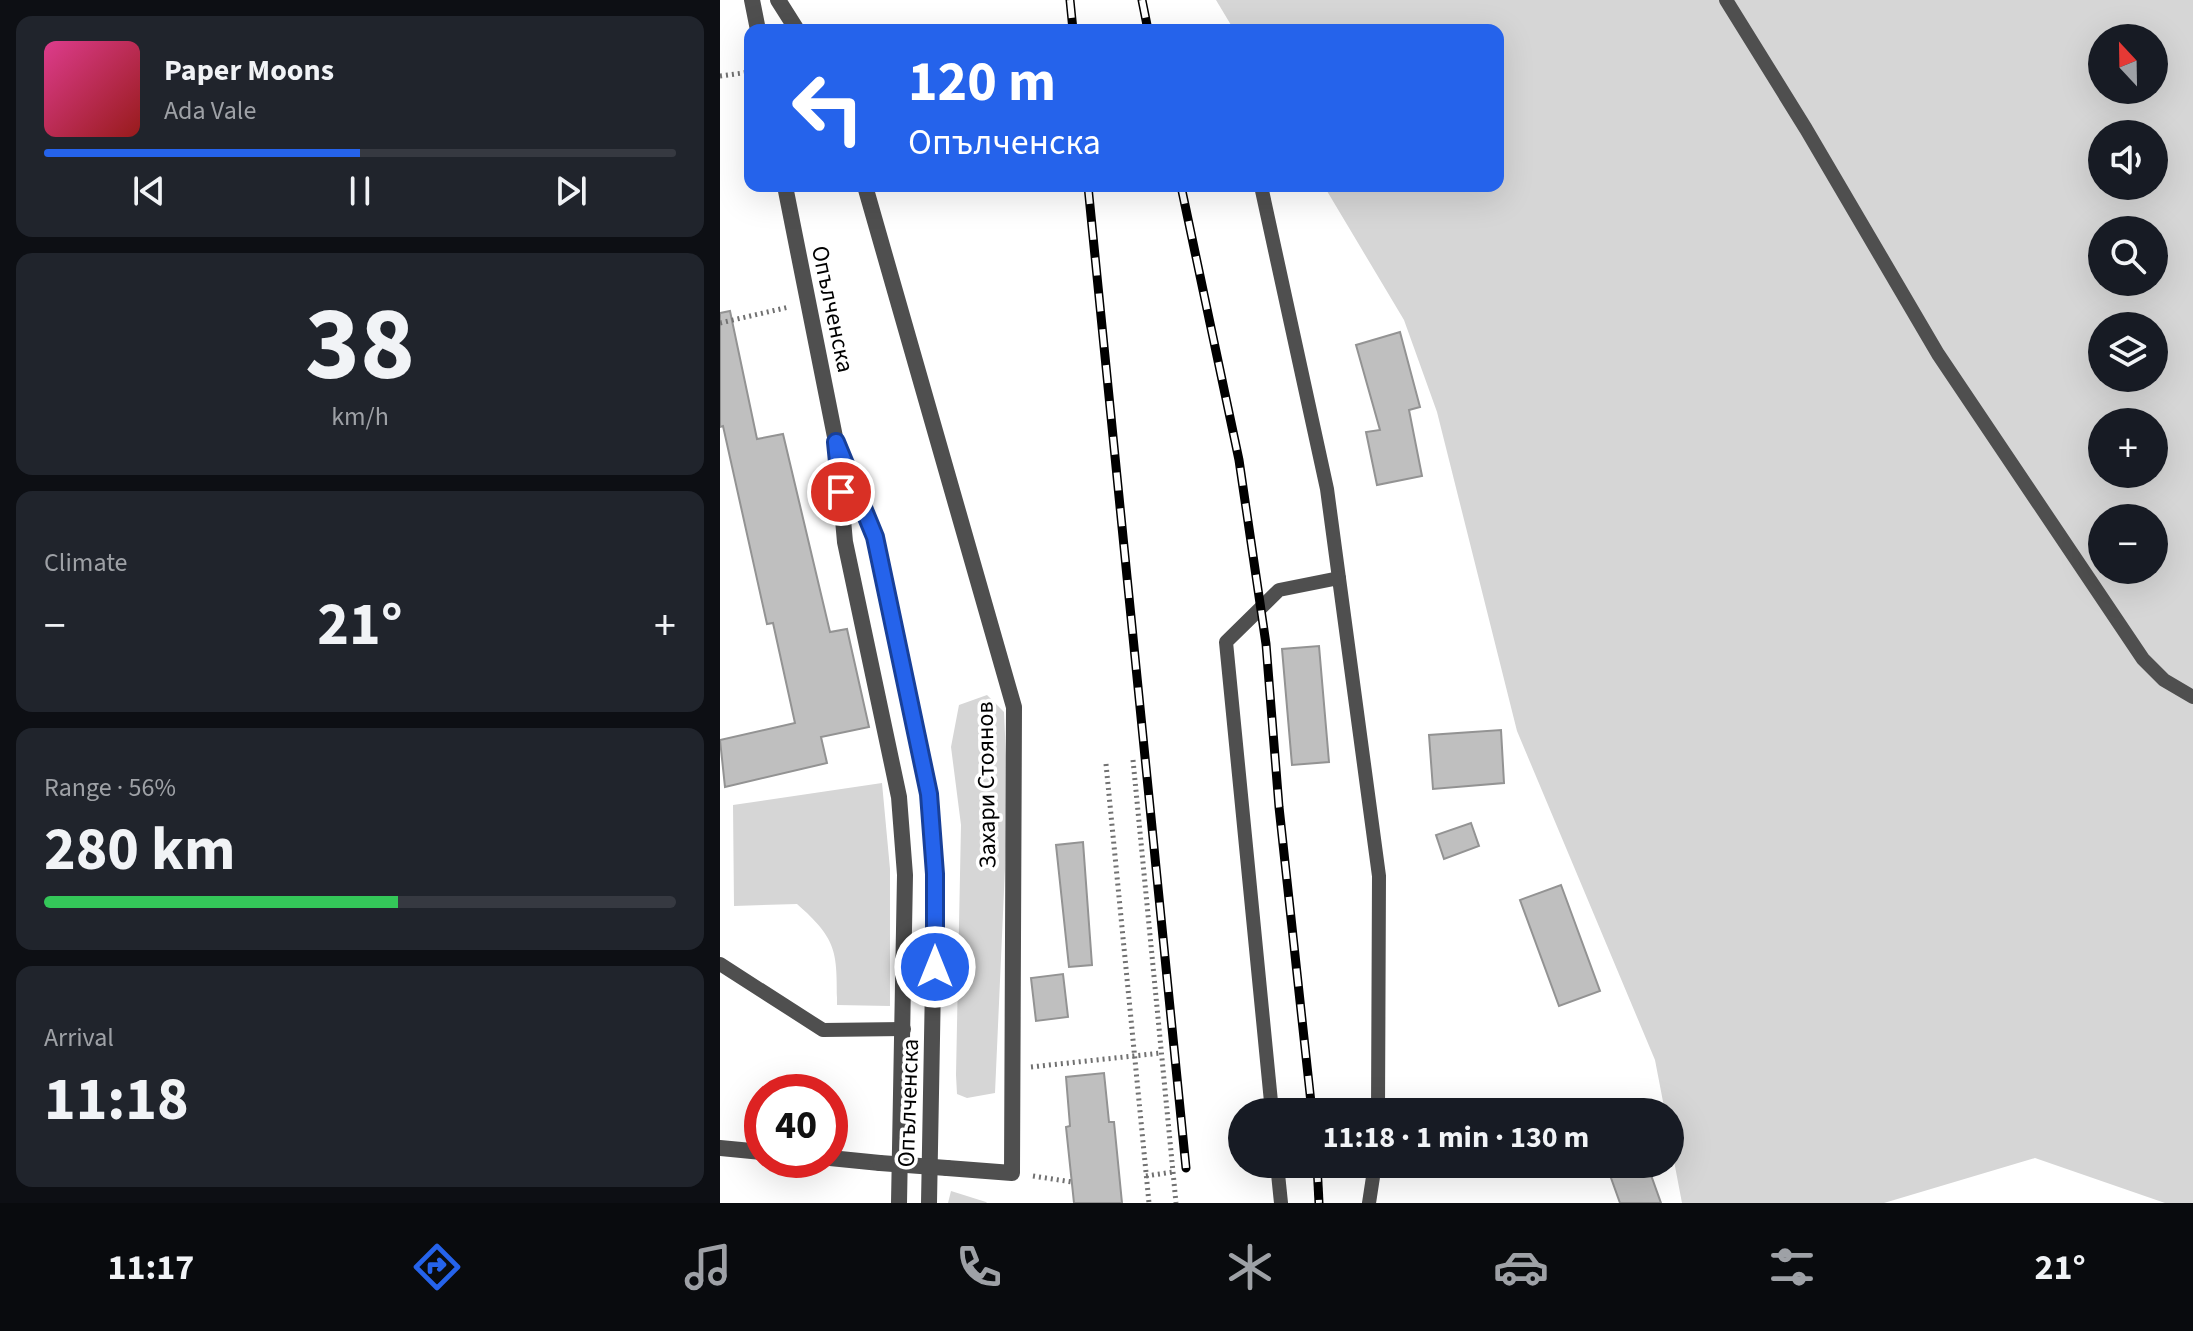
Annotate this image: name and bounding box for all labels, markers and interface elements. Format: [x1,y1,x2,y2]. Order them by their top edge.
north arrow [2088,24,2168,104]
map controls [2088,24,2168,584]
text: 120 m [908,43,1056,122]
text: Paper Moons [164,49,334,92]
icon: left [776,56,880,160]
text: Ada Vale [164,92,256,129]
text: Опълченска [908,117,1101,168]
button: sound [2088,120,2168,200]
icon: previous [127,169,171,213]
icon: pause [338,169,382,213]
icon: next [549,169,593,213]
button: search [2088,216,2168,296]
street label: Опълченска [802,243,863,376]
text: 38 [305,272,415,420]
button: layers [2088,312,2168,392]
text: km/h [331,398,389,435]
button: + [2088,408,2168,488]
pin [807,458,875,526]
icon: arrive [819,470,863,514]
button: − [2088,504,2168,584]
text: Climate [44,544,128,581]
text: 21° [317,583,403,668]
text: − [44,595,66,658]
text: + [654,595,676,658]
street label: Захари Стоянов [968,701,1005,869]
text: Range · 56% [44,769,176,806]
text: 280 km [44,808,235,893]
position arrow [893,925,977,1009]
text: Arrival [44,1019,114,1056]
street label: Опълченска [889,1038,928,1168]
text: 11:18 [44,1058,189,1143]
speed limit sign: 40 [744,1074,848,1178]
text: 11:18 · 1 min · 130 m [1323,1116,1589,1159]
icon: directions [409,1239,465,1295]
icon: music [680,1239,736,1295]
icon: phone [951,1239,1007,1295]
icon: climate [1222,1239,1278,1295]
icon: car [1493,1239,1549,1295]
icon: filters [1764,1239,1820,1295]
text: 11:17 [107,1242,194,1293]
text: 21° [2034,1242,2086,1293]

